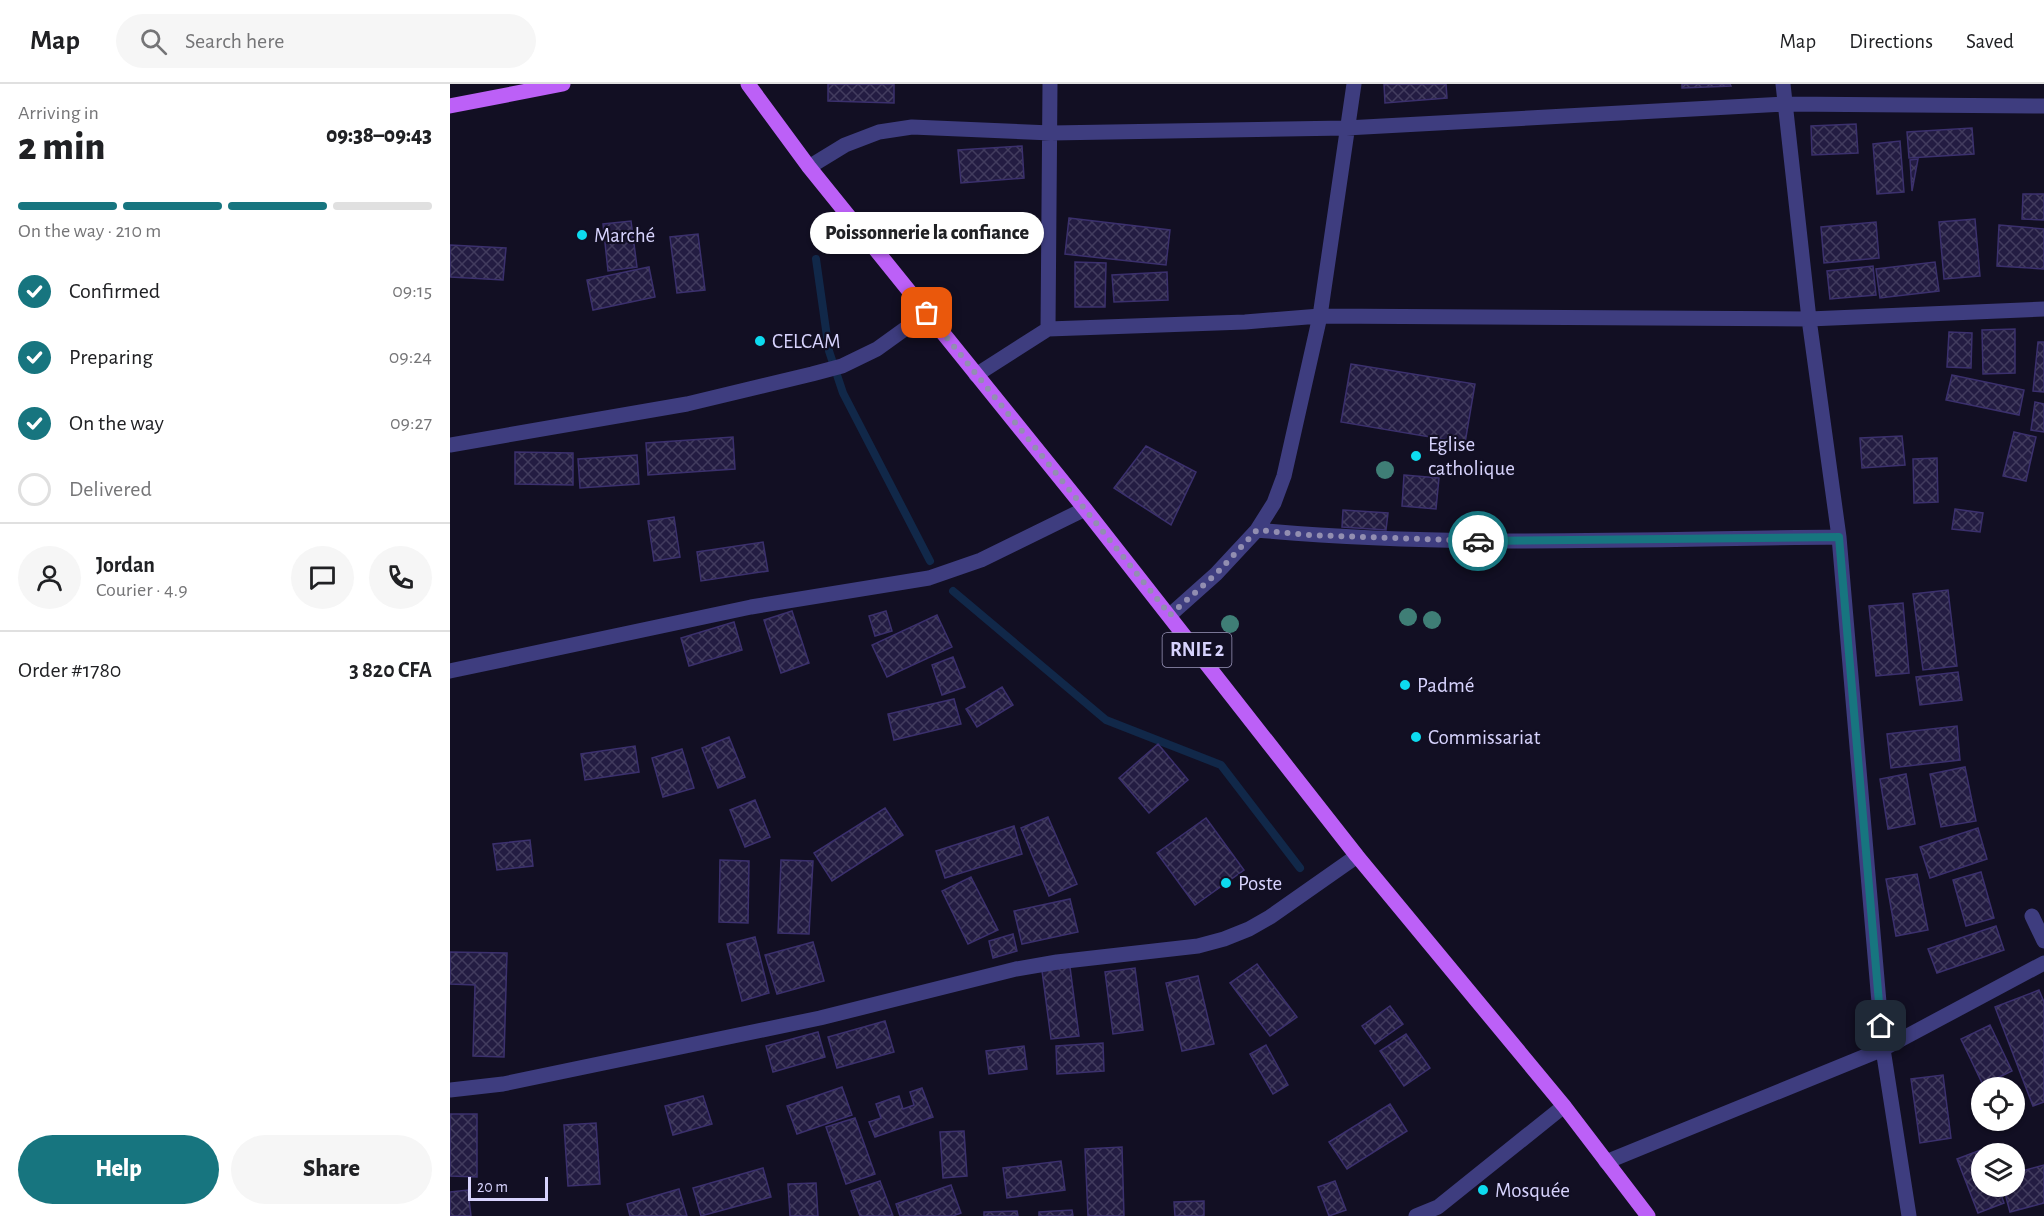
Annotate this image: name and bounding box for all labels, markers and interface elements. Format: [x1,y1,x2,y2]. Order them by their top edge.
search box [116,14,536,68]
icon: search [137,25,170,58]
text: Map [30,27,80,55]
text: Search here [185,30,284,52]
text: Map [1780,31,1816,52]
text: Directions [1849,31,1933,52]
text: Saved [1966,31,2014,52]
text: Arriving in [18,103,99,123]
text: 09:38–09:43 [326,124,432,146]
text: 2 min [18,128,105,167]
callout: Poissonnerie la confiance [810,211,1044,253]
text: On the way · 210 m [18,221,161,241]
text: Poissonnerie la confiance [825,223,1029,243]
place label: Marché [594,225,655,246]
marker: Marché [575,228,589,242]
icon: check [18,275,51,308]
text: Confirmed [69,280,160,302]
text: 09:15 [392,281,432,301]
pin [901,287,952,338]
icon: bag [910,296,943,329]
place label: CELCAM [772,331,841,352]
marker: CELCAM [753,334,767,348]
icon: check [18,341,51,374]
text: Preparing [69,346,153,368]
text: 09:24 [389,347,432,367]
icon: check [18,407,51,440]
text: On the way [69,412,164,434]
text: 09:27 [390,413,432,433]
place label: Eglise catholique [1428,434,1515,479]
marker: Eglise catholique [1409,449,1423,463]
text: Delivered [69,478,152,500]
courier [1448,511,1508,571]
icon: car [1462,525,1495,558]
button: person [18,546,81,609]
button: chat [291,546,354,609]
button: phone [369,546,432,609]
text: Jordan [96,554,155,576]
text: Courier · 4.9 [96,580,188,600]
road number: RNIE 2 [1162,633,1232,667]
text: Order #1780 [18,659,121,681]
text: 3 820 CFA [349,659,432,681]
place label: Padmé [1417,675,1474,696]
marker: Padmé [1398,678,1412,692]
place label: Commissariat [1428,727,1541,748]
marker: Commissariat [1409,730,1423,744]
place label: Poste [1238,873,1282,894]
marker: Poste [1219,876,1233,890]
pin [1855,1000,1906,1051]
icon: home [1864,1009,1897,1042]
map controls [1971,1077,2025,1197]
button: locate [1971,1077,2025,1131]
button: Help [18,1135,219,1204]
button: Share [231,1135,432,1204]
button: layers [1971,1143,2025,1197]
scale bar [468,1174,548,1202]
text: 20 m [477,1179,508,1195]
place label: Mosquée [1495,1180,1570,1201]
marker: Mosquée [1476,1183,1490,1197]

